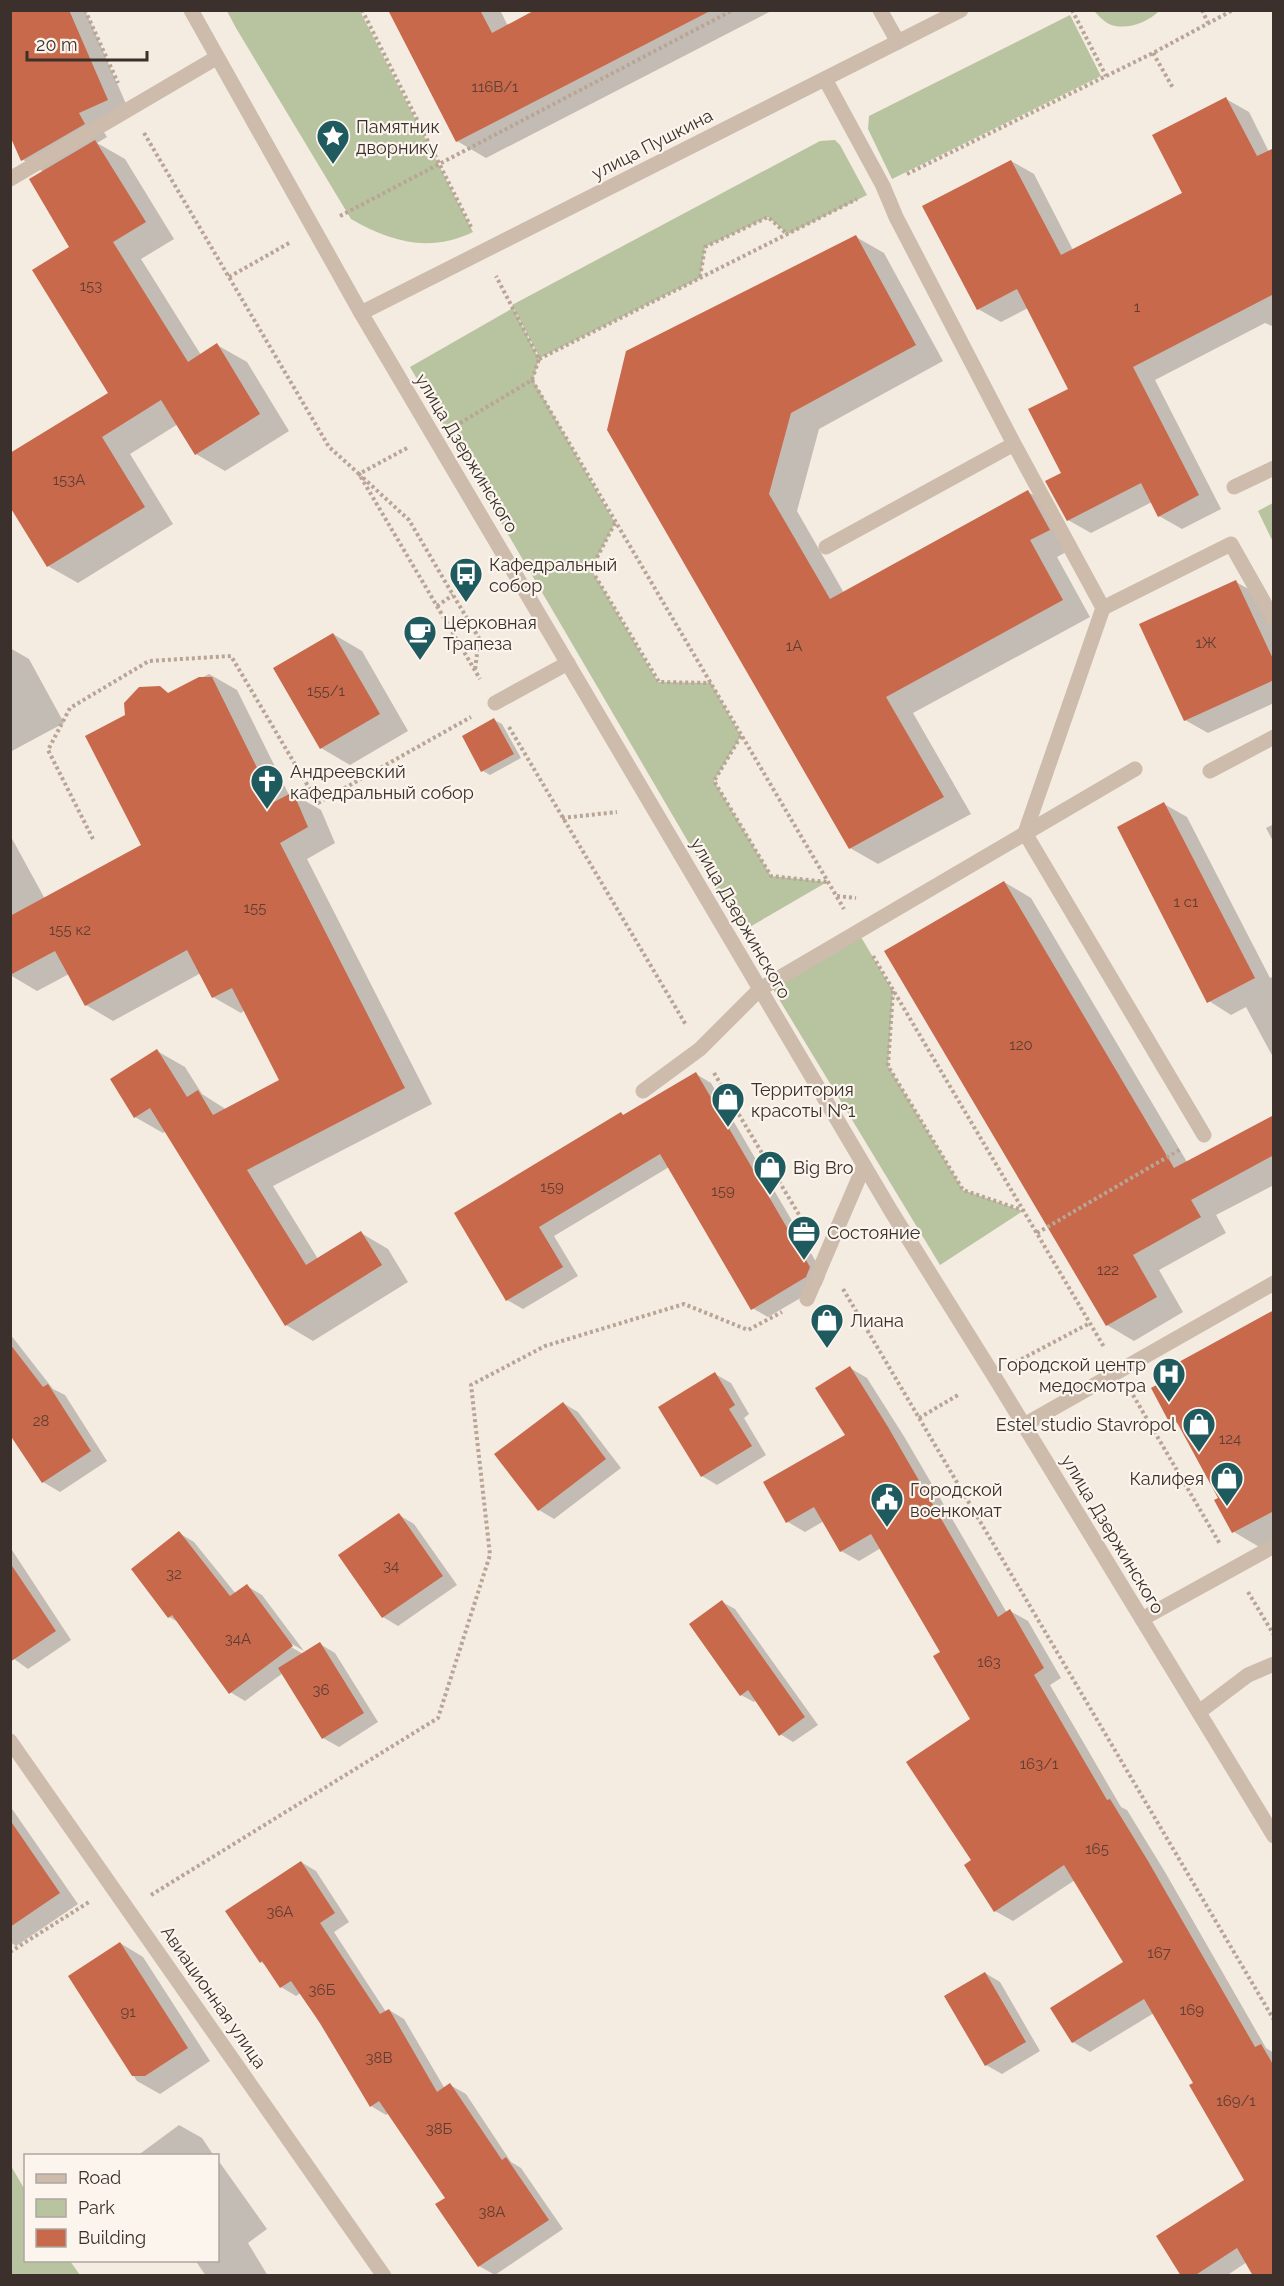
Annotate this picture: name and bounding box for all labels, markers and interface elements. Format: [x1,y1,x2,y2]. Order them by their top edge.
scale bar [27,24,147,62]
text: 20 m [36,34,78,55]
house number: 116В/1 [471,78,519,96]
street label: улица Пушкина [588,104,716,184]
place label: Памятник дворнику [356,116,440,158]
place icon: Памятник дворнику [315,118,351,165]
house number: 153 [80,277,102,295]
house number: 1 [1134,298,1141,316]
street label: улица Дзержинского [411,370,523,537]
house number: 153А [53,471,85,489]
place label: Кафедральный собор [489,554,617,596]
bus stop icon: Кафедральный собор [448,556,484,603]
place label: Церковная Трапеза [443,612,537,654]
cafe icon: Церковная Трапеза [402,614,438,661]
house number: 1Ж [1195,634,1217,652]
house number: 1А [786,637,802,655]
house number: 155/1 [307,682,346,700]
place label: Андреевский кафедральный собор [290,761,474,803]
church icon: Андреевский кафедральный собор [249,763,285,810]
street label: улица Дзержинского [686,834,796,1002]
house number: 1 с1 [1174,893,1199,911]
house number: 155 [244,899,266,917]
house number: 155 к2 [49,921,91,939]
house number: 120 [1009,1036,1033,1054]
place label: Территория красоты №1 [751,1079,856,1121]
shop icon: Территория красоты №1 [710,1081,746,1128]
shop icon: Big Bro [752,1149,788,1196]
place label: Big Bro [793,1157,854,1178]
house number: 159 [540,1178,564,1196]
house number: 159 [711,1182,735,1200]
office icon: Состояние [786,1214,822,1261]
place label: Состояние [827,1222,921,1243]
house number: 122 [1097,1261,1119,1279]
shop icon: Лиана [809,1302,845,1349]
place label: Лиана [850,1310,904,1331]
place label: Городской центр медосмотра [998,1354,1146,1396]
hospital icon: Городской центр медосмотра [1151,1356,1187,1403]
shop icon: Estel studio Stavropol [1181,1406,1217,1453]
house number: 28 [33,1412,49,1430]
place label: Estel studio Stavropol [996,1414,1176,1435]
house number: 124 [1219,1430,1241,1448]
street label: улица Дзержинского [1057,1451,1169,1618]
shop icon: Калифея [1209,1460,1245,1507]
place label: Калифея [1129,1468,1204,1489]
place label: Городской военкомат [910,1479,1002,1521]
public building icon: Городской военкомат [869,1481,905,1528]
house number: 34 [383,1557,399,1575]
house number: 32 [166,1565,182,1583]
house number: 34А [225,1630,251,1648]
house number: 163 [977,1653,1001,1671]
house number: 36 [312,1681,330,1699]
house number: 163/1 [1020,1755,1059,1773]
house number: 165 [1085,1840,1109,1858]
house number: 36А [267,1903,293,1921]
street label: Авиационная улица [157,1922,271,2072]
house number: 167 [1147,1944,1171,1962]
house number: 36Б [309,1981,336,1999]
house number: 169 [1180,2001,1204,2019]
house number: 91 [120,2003,136,2021]
house number: 38В [366,2049,392,2067]
house number: 169/1 [1216,2092,1256,2110]
house number: 38Б [426,2120,453,2138]
legend [24,2154,219,2262]
text: Road [78,2167,121,2188]
text: Park [78,2197,115,2218]
house number: 38А [479,2203,505,2221]
text: Building [78,2227,146,2248]

